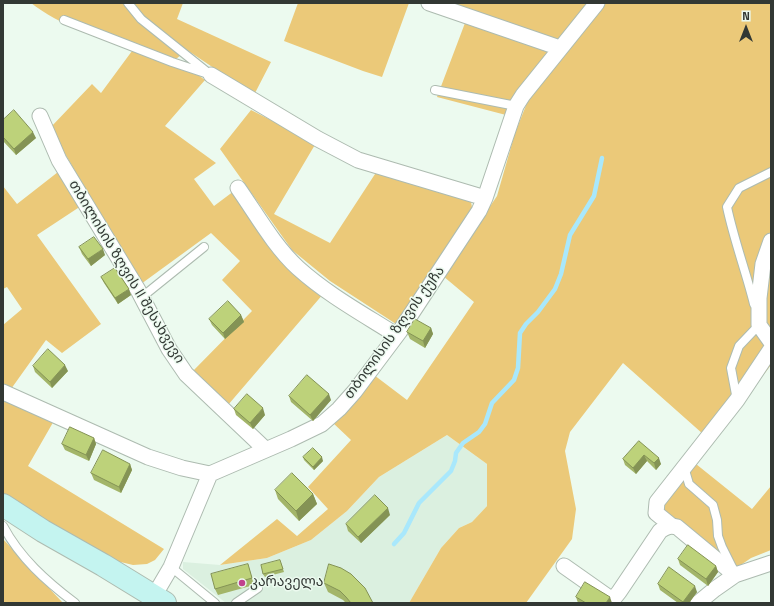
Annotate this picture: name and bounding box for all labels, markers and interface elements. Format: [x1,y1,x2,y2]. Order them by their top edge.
north arrow [726,8,766,48]
text: N [742,8,750,24]
street label: თბილისის ზღვის II შესახვევი [65,177,187,367]
street label: თბილისის ზღვის ქუჩა [341,263,449,403]
place label: კარაველა [250,575,324,591]
marker: კარაველა [237,578,247,588]

